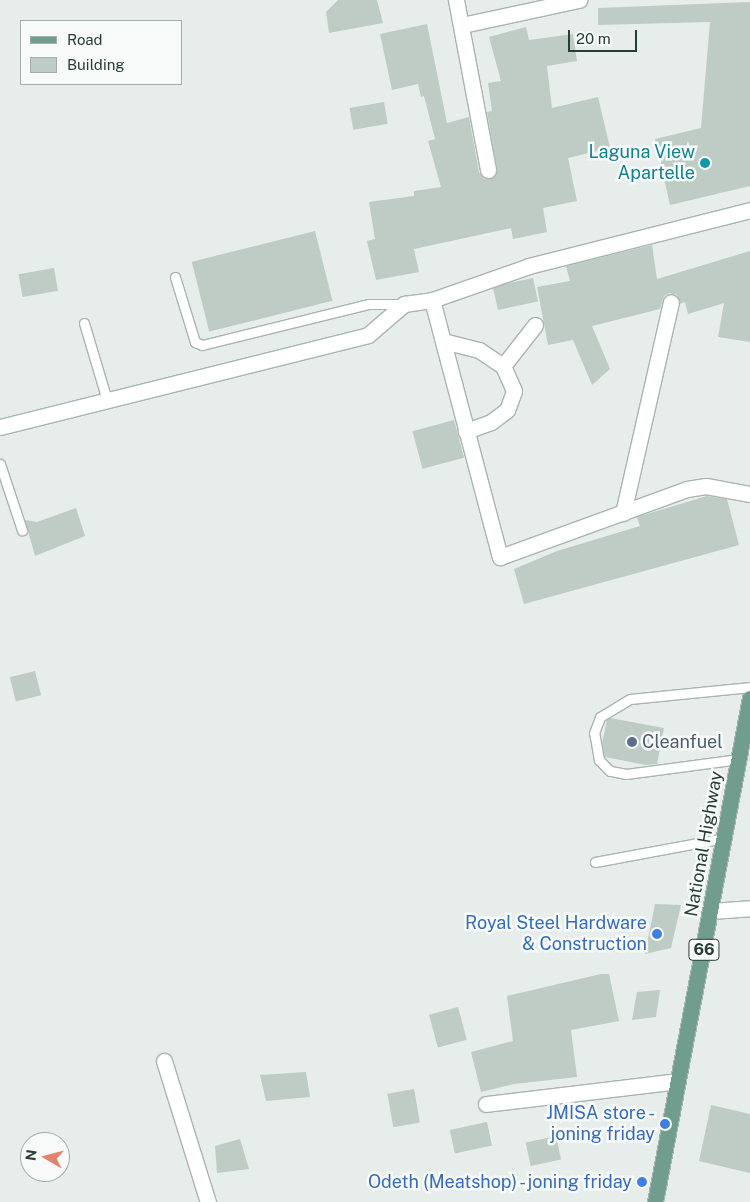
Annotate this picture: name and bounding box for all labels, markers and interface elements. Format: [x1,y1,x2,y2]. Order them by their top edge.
legend [20,20,182,85]
scale bar [570,20,639,52]
text: 20 m [576,30,611,47]
text: Road [67,31,103,48]
text: Building [67,56,125,73]
place label: Laguna View Apartelle [588,142,695,184]
marker: Laguna View Apartelle [699,157,711,169]
place label: Cleanfuel [642,731,723,753]
marker: Cleanfuel [626,736,638,748]
street label: National Highway [681,770,727,918]
place label: Royal Steel Hardware & Construction [465,913,647,956]
marker: Royal Steel Hardware & Construction [651,928,663,940]
road number: 66 [688,936,720,964]
place label: JMISA store - joning friday [544,1103,655,1146]
marker: JMISA store - joning friday [659,1118,671,1130]
north arrow [20,1132,70,1182]
text: N [22,1149,40,1162]
place label: Odeth (Meatshop) - joning friday [363,1171,632,1193]
marker: Odeth (Meatshop) - joning friday [636,1176,648,1188]

